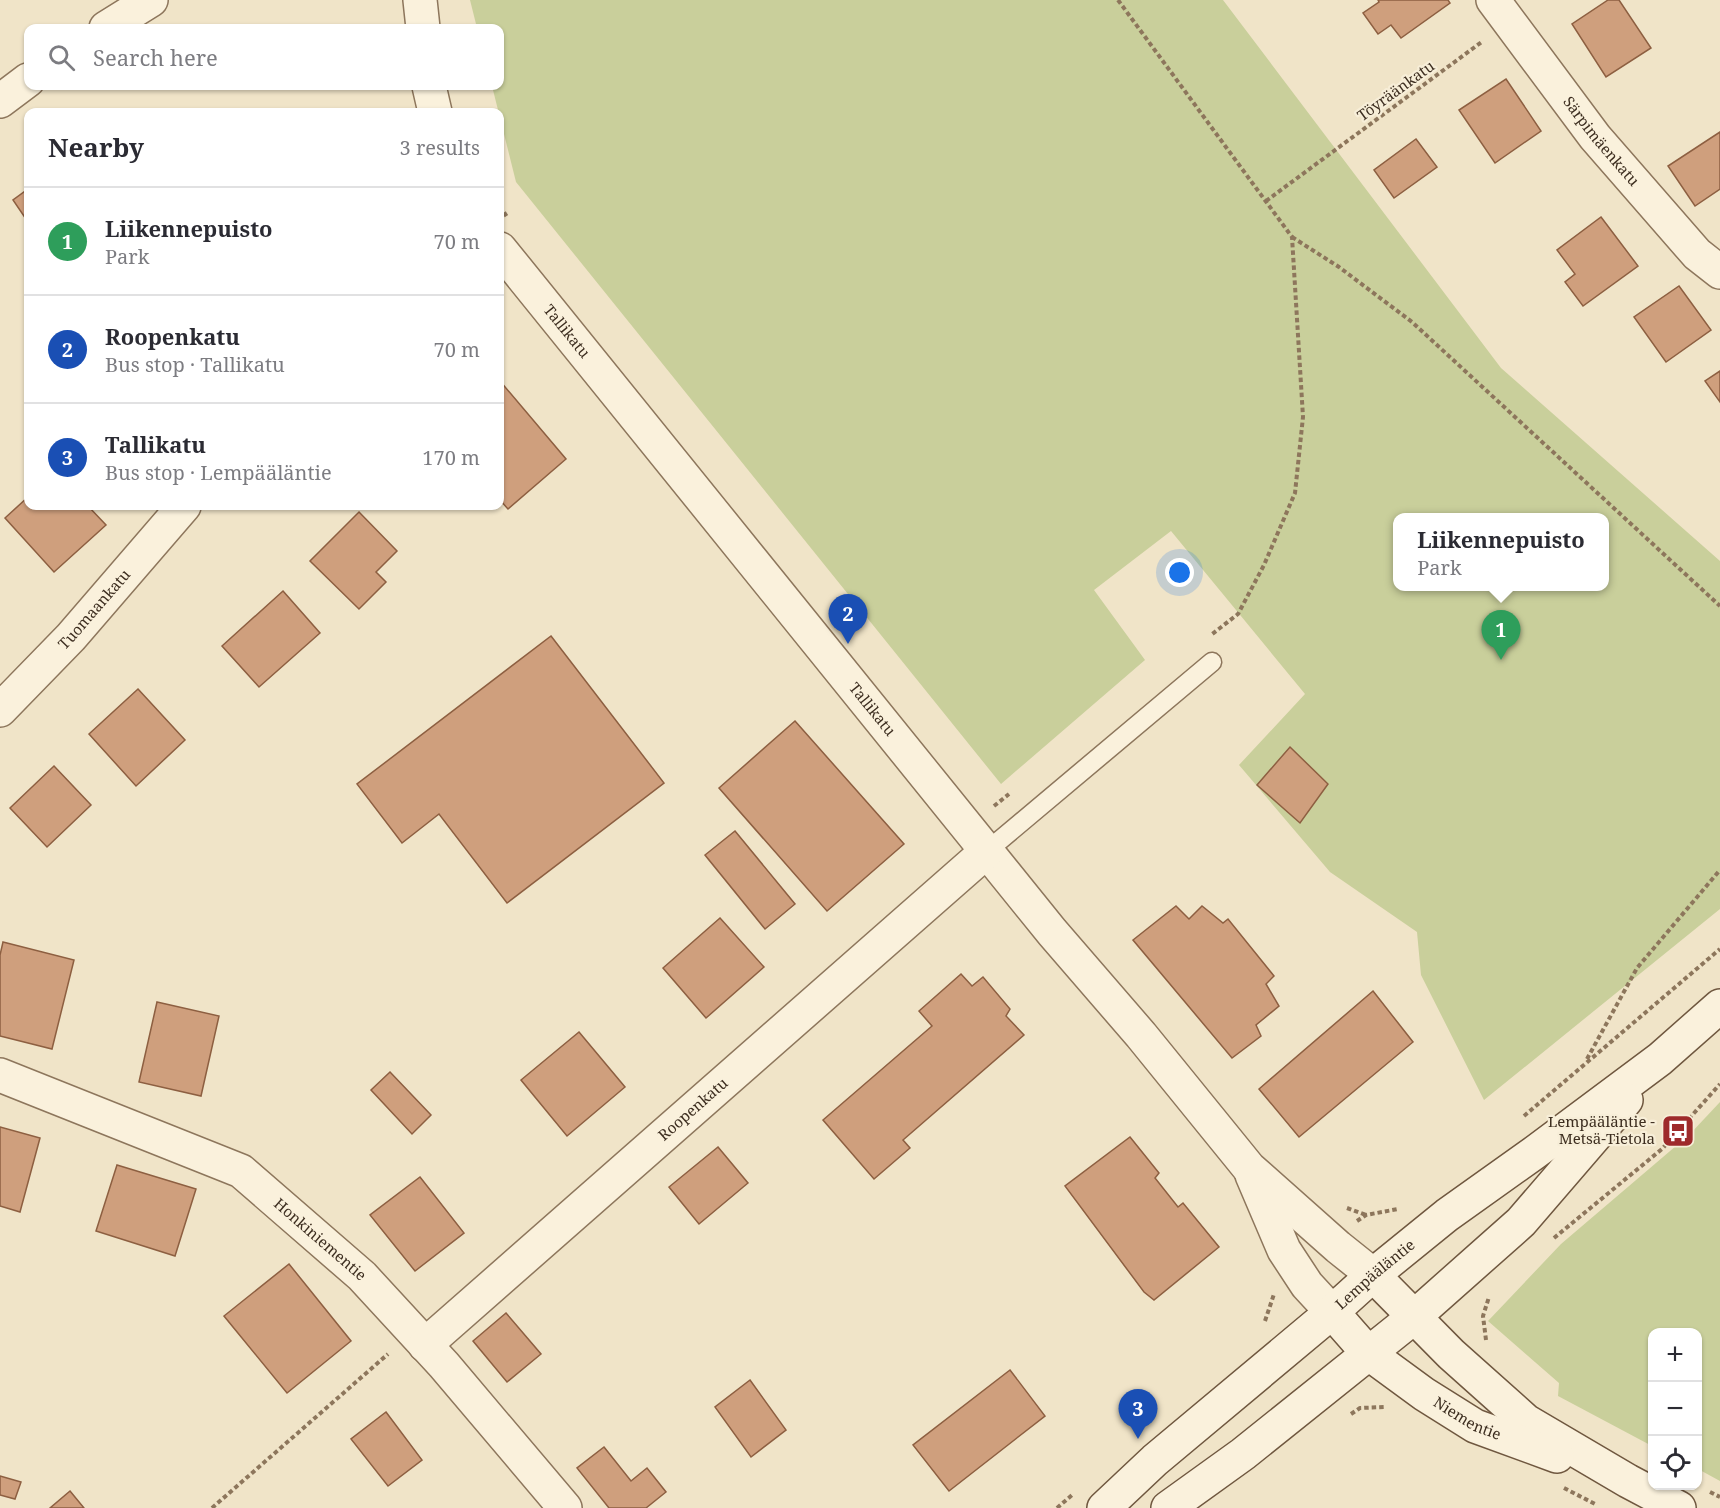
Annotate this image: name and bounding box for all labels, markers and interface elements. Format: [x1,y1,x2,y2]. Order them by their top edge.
search box [24,24,504,90]
icon: search [45,41,78,74]
text: Search here [93,42,218,72]
street label: Töyräänkatu [1353,55,1438,125]
street label: Särpimäenkatu [1559,92,1645,190]
text: Nearby [48,129,144,165]
text: 3 results [400,134,480,161]
text: Liikennepuisto [105,213,273,243]
text: 1 [62,228,73,255]
text: 70 m [434,228,480,255]
text: Park [105,243,149,270]
street label: Tallikatu [540,300,595,362]
text: Roopenkatu [105,321,240,351]
text: 2 [62,336,73,363]
text: 70 m [434,336,480,363]
text: Bus stop · Tallikatu [105,351,285,378]
text: Tallikatu [105,429,206,459]
text: 3 [62,444,73,471]
text: 170 m [422,444,480,471]
text: Bus stop · Lempääläntie [105,459,332,486]
popup [1393,513,1609,591]
text: Liikennepuisto [1417,524,1585,554]
text: Park [1417,554,1462,581]
your location [1165,558,1194,587]
street label: Tuomaankatu [53,564,134,653]
pin: 2 [828,594,868,644]
pin: 1 [1482,610,1520,660]
street label: Tallikatu [845,678,901,740]
street label: Roopenkatu [654,1072,732,1145]
place label: Lempääläntie - Metsä-Tietola [1548,1111,1655,1148]
bus stop icon: Lempääläntie - Metsä-Tietola [1660,1113,1696,1149]
street label: Honkiniementie [270,1193,371,1284]
street label: Lempääläntie [1331,1234,1419,1313]
map controls [1648,1328,1702,1490]
button: + [1648,1328,1702,1382]
button: − [1648,1382,1702,1436]
pin: 3 [1118,1390,1158,1439]
street label: Niementie [1430,1392,1504,1444]
button: locate [1648,1436,1702,1490]

